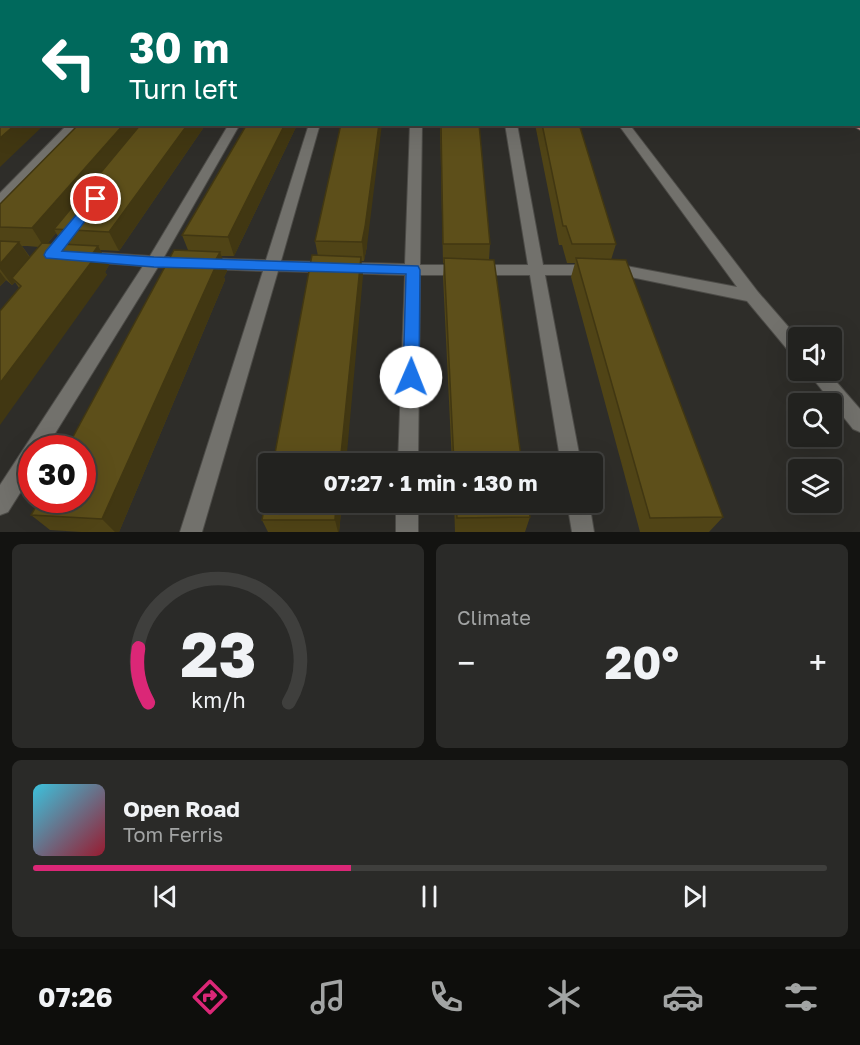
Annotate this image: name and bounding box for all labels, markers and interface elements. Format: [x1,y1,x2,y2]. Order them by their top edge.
text: 30 m [129,22,229,72]
icon: left [30,24,108,102]
text: Turn left [129,73,238,105]
pin [70,173,121,224]
icon: arrive [79,182,112,215]
map controls [788,327,842,513]
button: sound [788,327,842,381]
position arrow [379,345,443,409]
button: search [788,393,842,447]
speed limit sign: 30 [18,435,96,513]
button: layers [788,459,842,513]
text: 07:27 · 1 min · 130 m [323,469,538,496]
text: Climate [457,605,531,629]
text: 23 [180,616,256,691]
text: 20° [605,635,679,689]
text: − [457,643,475,682]
text: + [809,643,827,682]
text: km/h [191,687,245,713]
text: Open Road [123,795,240,822]
text: Tom Ferris [123,822,223,846]
icon: previous [149,880,182,913]
icon: pause [413,880,446,913]
icon: next [678,880,711,913]
icon: directions [189,976,231,1018]
icon: music [307,976,349,1018]
icon: phone [425,976,467,1018]
icon: climate [543,976,585,1018]
icon: car [662,976,704,1018]
icon: filters [780,976,822,1018]
text: 07:26 [38,981,113,1013]

